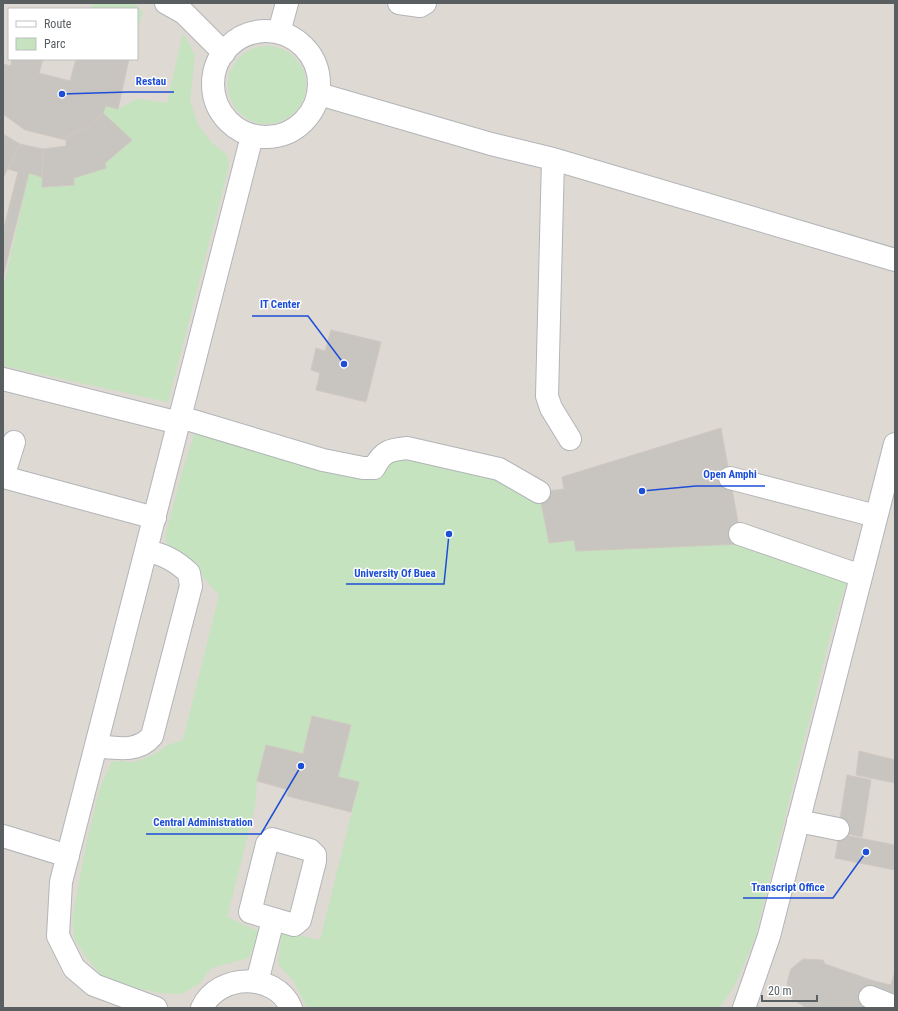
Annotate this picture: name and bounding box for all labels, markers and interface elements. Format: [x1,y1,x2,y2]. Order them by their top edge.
legend [8,8,138,60]
text: Route [44,17,72,31]
text: Parc [44,37,66,51]
callout: Restau [128,69,174,92]
text: Restau [136,75,166,88]
callout: IT Center [252,293,308,316]
text: IT Center [260,298,300,311]
callout: Open Amphi [696,463,765,486]
text: Open Amphi [703,468,757,481]
callout: University Of Buea [346,561,444,584]
text: University Of Buea [354,567,436,580]
callout: Central Administration [146,811,261,834]
text: Central Administration [153,816,253,829]
callout: Transcript Office [743,875,833,898]
text: Transcript Office [751,881,825,894]
scale bar [762,977,817,1003]
text: 20 m [768,984,792,998]

